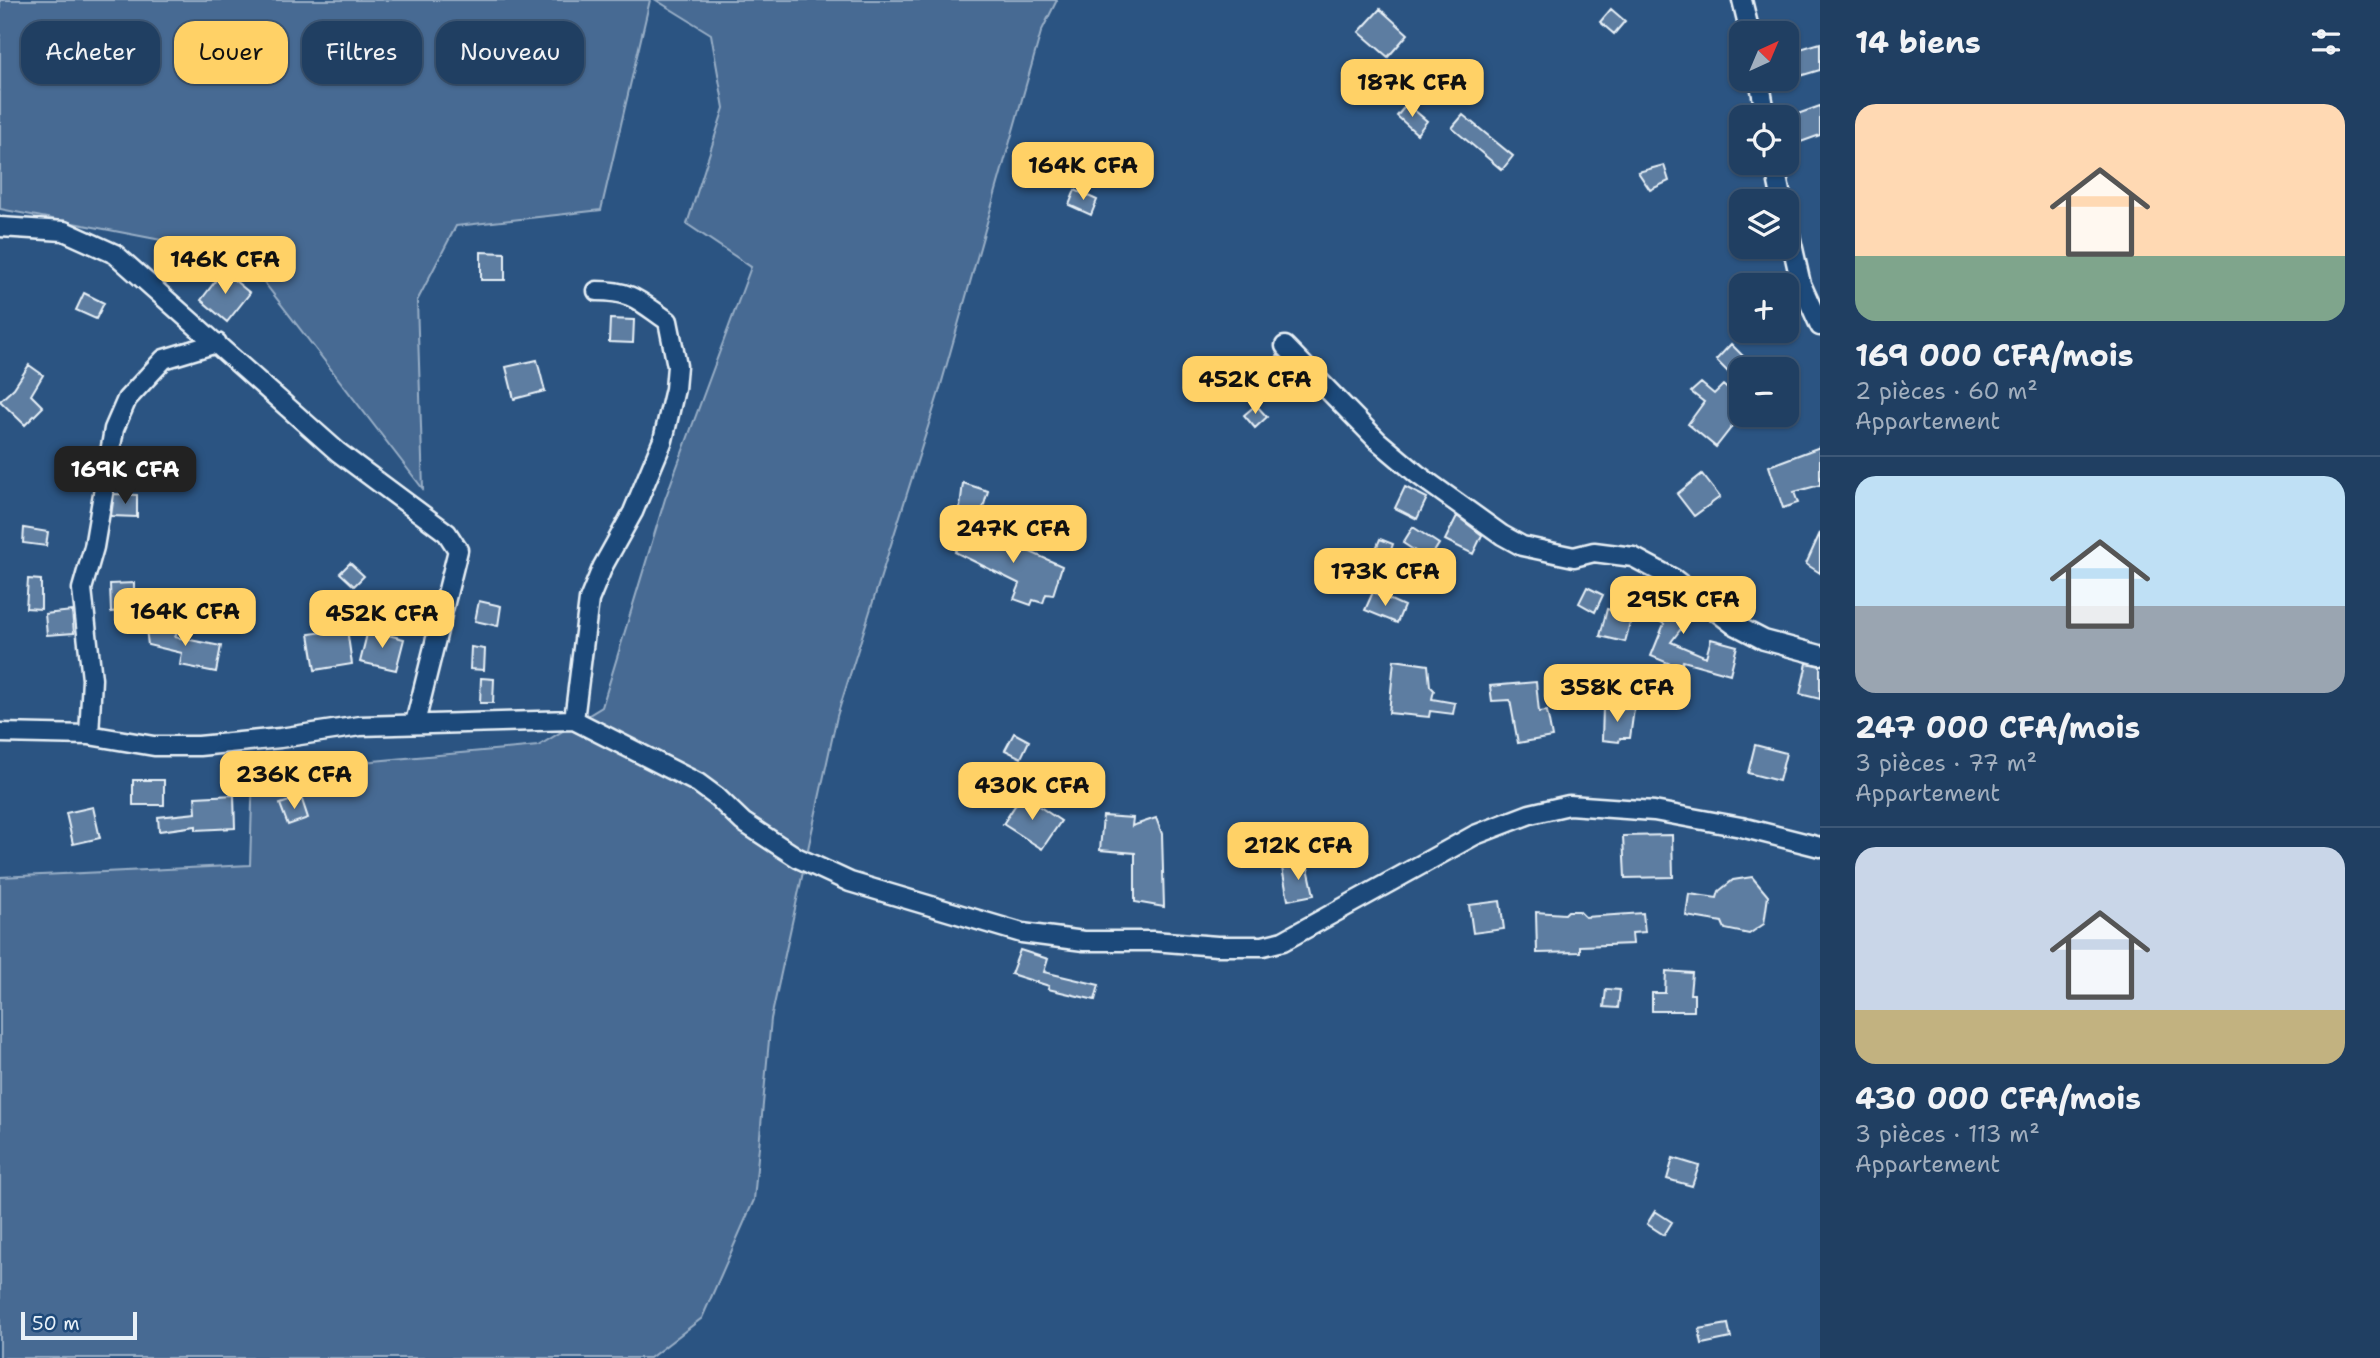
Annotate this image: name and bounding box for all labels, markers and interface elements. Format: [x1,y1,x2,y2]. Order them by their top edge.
chip: Acheter [21,21,160,84]
chip: Louer [174,21,288,84]
chip: Filtres [302,21,422,84]
chip: Nouveau [436,21,584,84]
north arrow [1729,21,1799,91]
map controls [1729,21,1799,427]
text: 14 biens [1855,22,1981,63]
icon: filters [2307,23,2345,61]
pin: 187K CFA [1340,60,1484,119]
text: 187K CFA [1357,67,1467,97]
button: locate [1729,105,1799,175]
pin: 164K CFA [1011,142,1155,202]
icon: home [2037,149,2163,275]
text: 164K CFA [1028,150,1138,180]
button: layers [1729,189,1799,259]
pin: 146K CFA [153,236,297,296]
text: 146K CFA [170,244,280,274]
button: + [1729,273,1799,343]
text: 169 000 CFA/mois [1855,335,2133,376]
pin: 452K CFA [1183,356,1327,416]
button: − [1729,357,1799,427]
text: 452K CFA [1198,364,1312,394]
text: 2 pièces · 60 m² [1855,376,2038,406]
text: Appartement [1855,406,2000,436]
pin: 169K CFA [53,447,197,506]
text: 169K CFA [70,454,180,484]
pin: 247K CFA [941,505,1085,565]
text: 247K CFA [956,513,1070,543]
icon: home [2037,521,2163,647]
pin: 173K CFA [1313,548,1457,608]
text: 173K CFA [1330,556,1440,586]
pin: 295K CFA [1611,576,1755,636]
text: 295K CFA [1626,584,1740,614]
pin: 164K CFA [113,588,257,648]
pin: 452K CFA [310,590,454,650]
text: 164K CFA [130,596,240,626]
text: 452K CFA [325,598,439,628]
pin: 358K CFA [1545,664,1689,724]
text: 358K CFA [1560,672,1674,702]
text: 247 000 CFA/mois [1855,707,2140,748]
text: 3 pièces · 77 m² [1855,748,2037,778]
pin: 236K CFA [222,752,366,811]
text: 236K CFA [236,759,352,789]
pin: 430K CFA [960,762,1104,822]
text: 430K CFA [974,770,1090,800]
text: Appartement [1855,778,2000,808]
pin: 212K CFA [1226,822,1370,882]
text: 212K CFA [1243,830,1353,860]
icon: home [2037,892,2163,1018]
text: 430 000 CFA/mois [1855,1078,2141,1119]
text: 3 pièces · 113 m² [1855,1119,2040,1149]
text: Appartement [1855,1149,2000,1179]
scale bar [21,1309,136,1341]
text: 50 m [32,1311,80,1336]

